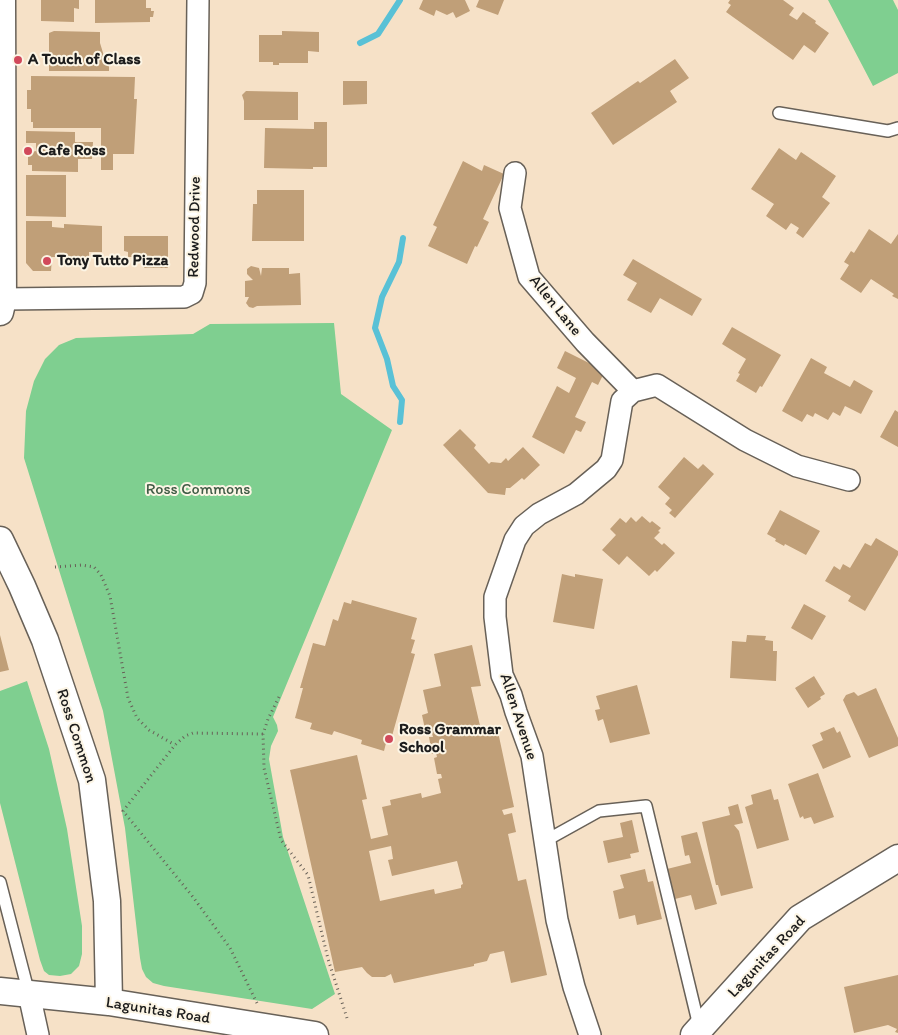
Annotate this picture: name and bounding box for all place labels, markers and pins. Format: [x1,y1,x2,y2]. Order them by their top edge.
place label: A Touch of Class [28,50,141,70]
marker: A Touch of Class [12,54,24,66]
place label: Cafe Ross [38,141,106,161]
marker: Cafe Ross [22,145,34,157]
place label: Tony Tutto Pizza [57,251,168,271]
marker: Tony Tutto Pizza [41,255,53,267]
place label: Ross Grammar School [399,720,501,758]
marker: Ross Grammar School [383,733,395,745]

